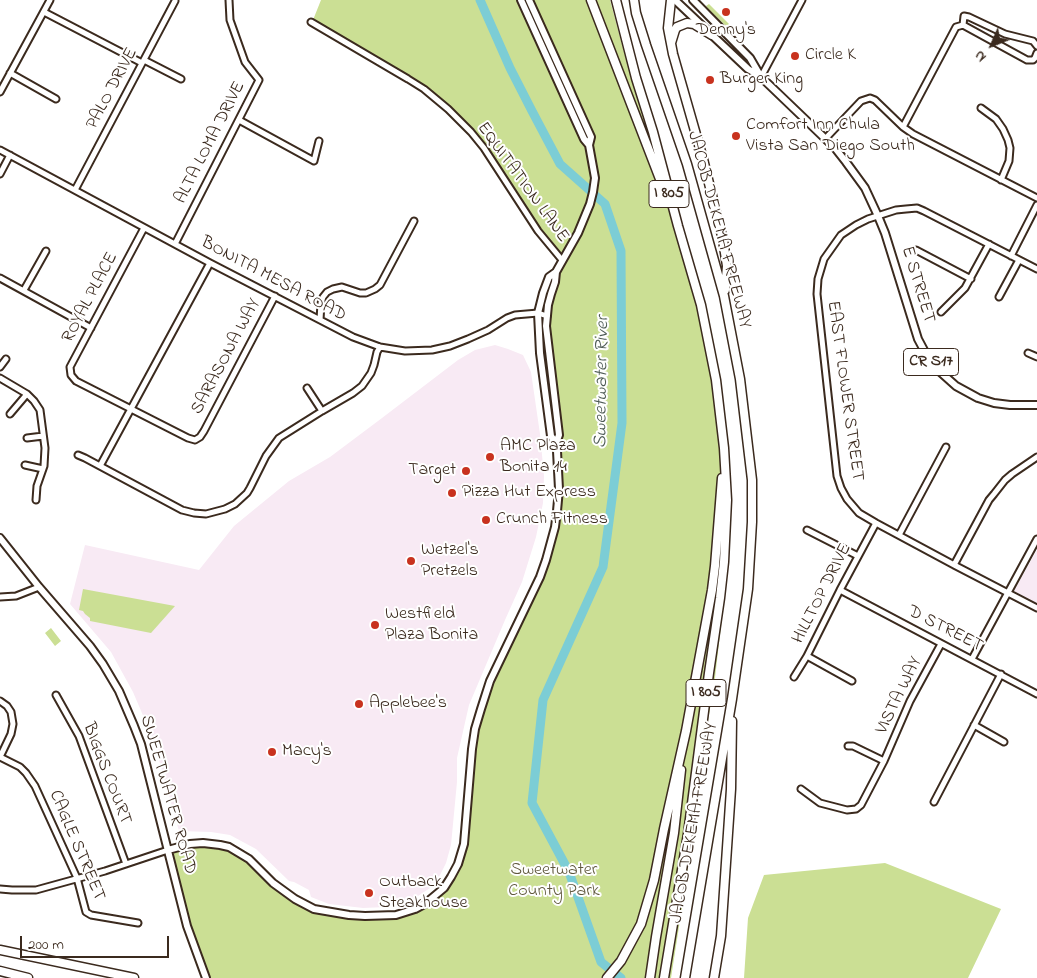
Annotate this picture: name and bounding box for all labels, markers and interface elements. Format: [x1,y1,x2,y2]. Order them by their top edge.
marker: Denny's [720,6,732,18]
place label: Denny's [696,20,756,42]
north arrow [967,20,1017,70]
street label: PALO DRIVE [83,45,143,133]
place label: Circle K [805,45,856,67]
text: N [970,45,992,66]
marker: Circle K [789,50,801,62]
place label: Burger King [720,69,803,91]
marker: Burger King [704,74,716,86]
street label: ALTA LOMA DRIVE [171,78,251,208]
place label: Comfort Inn Chula Vista San Diego South [746,115,915,158]
street label: EQUITATION LANE [471,119,573,247]
street label: JACOB DEKEMA FREEWAY [681,129,755,331]
marker: Comfort Inn Chula Vista San Diego South [730,130,742,142]
road number: I 805 [649,180,689,208]
street label: BONITA MESA ROAD [197,233,349,327]
street label: E STREET [895,244,939,326]
street label: ROYAL PLACE [58,249,124,347]
street label: SARASONA WAY [187,295,267,419]
street label: EAST FLOWER STREET [821,299,867,483]
water label: Sweetwater River [590,316,616,448]
road number: CR S17 [904,348,958,376]
place label: AMC Plaza Bonita 14 [500,436,576,478]
marker: AMC Plaza Bonita 14 [484,451,496,463]
place label: Target [408,460,456,482]
marker: Target [460,465,472,477]
place label: Pizza Hut Express [462,482,596,504]
marker: Pizza Hut Express [446,487,458,499]
place label: Crunch Fitness [496,509,608,531]
marker: Crunch Fitness [480,514,492,526]
place label: Wetzel's Pretzels [421,540,479,582]
street label: HILLTOP DRIVE [788,540,858,648]
marker: Wetzel's Pretzels [405,555,417,567]
street label: D STREET [904,602,986,658]
place label: Westfield Plaza Bonita [385,604,478,646]
marker: Westfield Plaza Bonita [369,619,381,631]
street label: VISTA WAY [872,654,928,738]
road number: I 805 [686,680,726,706]
place label: Applebee's [369,693,447,715]
marker: Applebee's [353,698,365,710]
street label: SWEETWATER ROAD [134,713,200,877]
street label: BIGGS COURT [77,720,135,828]
street label: JACOB DEKEMA FREEWAY [667,721,723,925]
place label: Macy's [282,741,332,763]
marker: Macy's [266,746,278,758]
street label: CAGLE STREET [43,787,109,905]
park label: Sweetwater County Park [508,860,600,902]
place label: Outback Steakhouse [379,872,468,914]
marker: Outback Steakhouse [363,887,375,899]
scale bar [22,926,171,958]
text: 200 m [28,934,64,956]

